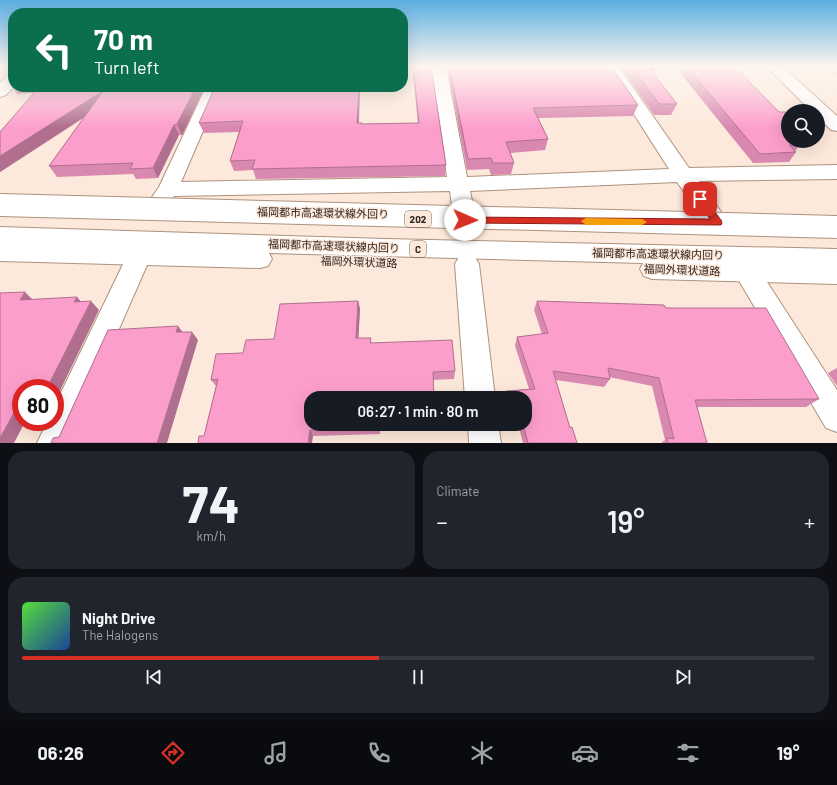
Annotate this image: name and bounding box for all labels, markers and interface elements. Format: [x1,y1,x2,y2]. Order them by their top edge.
text: 70 m [94,22,153,56]
icon: left [28,24,80,76]
text: Turn left [94,56,160,78]
map controls [781,104,825,148]
button: search [781,104,825,148]
pin [683,182,717,216]
icon: arrive [689,188,711,210]
position arrow [444,199,486,241]
street label: 福岡都市高速環状線外回り [257,205,389,220]
road number: 202 [405,211,431,227]
street label: 福岡都市高速環状線内回り [268,237,400,254]
road number: C [410,241,426,257]
street label: 福岡都市高速環状線内回り [592,246,724,261]
street label: 福岡外環状道路 [320,254,398,269]
street label: 福岡外環状道路 [643,262,721,277]
speed limit sign: 80 [12,379,64,431]
text: 06:27 · 1 min · 80 m [358,402,478,420]
text: 74 [183,471,240,533]
text: Climate [437,483,480,499]
text: 19° [607,503,645,539]
text: − [437,508,448,534]
text: + [804,508,815,534]
text: km/h [197,528,226,544]
text: Night Drive [82,609,155,627]
text: The Halogens [82,627,158,643]
icon: previous [143,666,165,688]
icon: pause [407,666,429,688]
icon: next [672,666,694,688]
icon: directions [159,739,187,767]
icon: music [262,739,290,767]
icon: phone [365,739,393,767]
icon: climate [468,739,496,767]
icon: car [571,739,599,767]
icon: filters [674,739,702,767]
text: 06:26 [38,742,84,764]
text: 19° [777,742,799,764]

